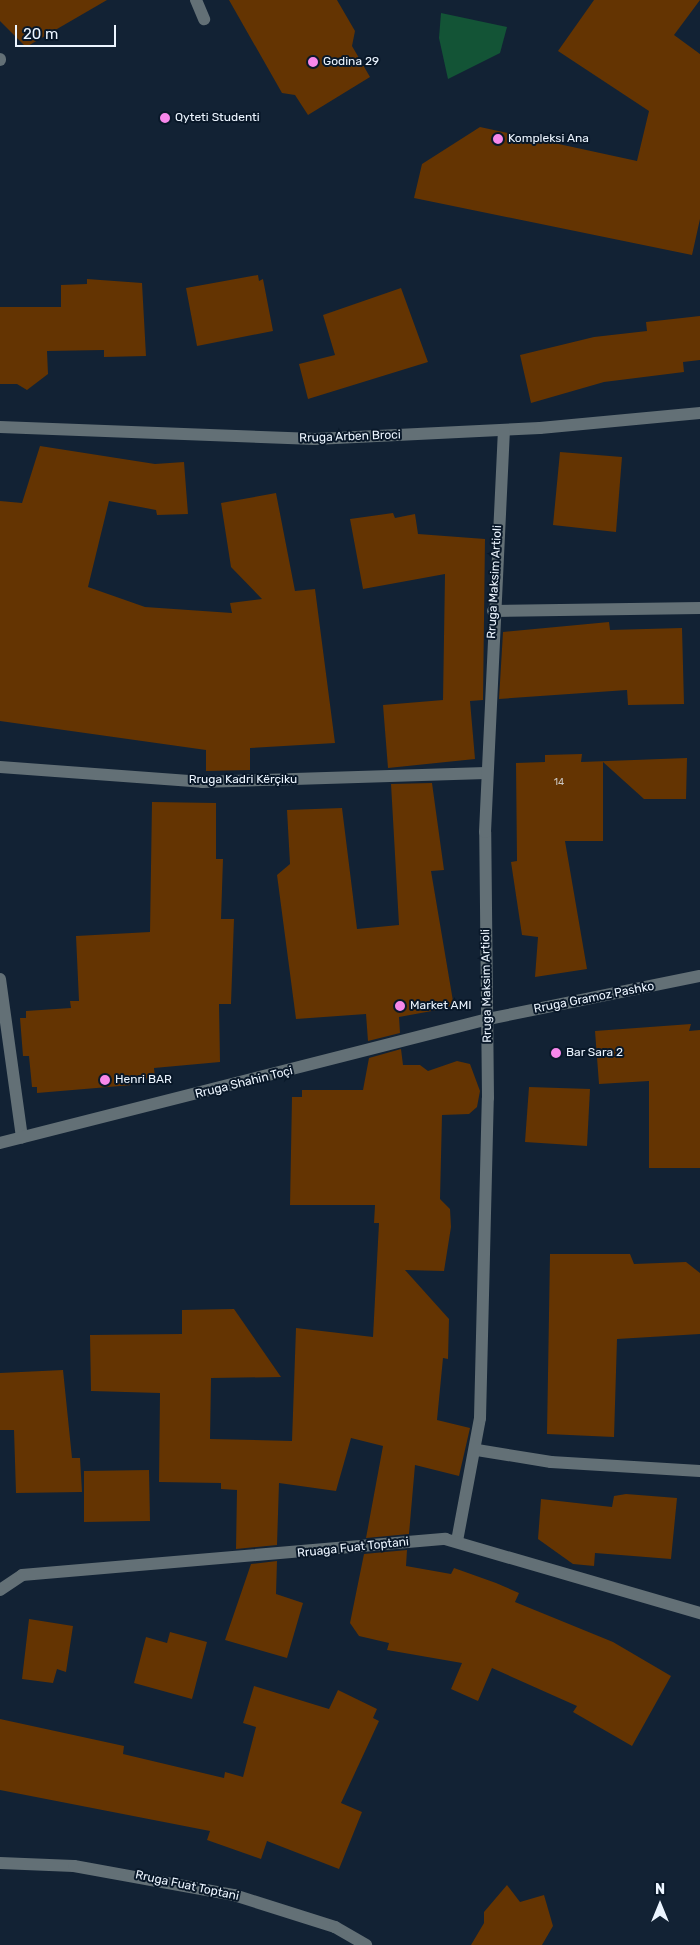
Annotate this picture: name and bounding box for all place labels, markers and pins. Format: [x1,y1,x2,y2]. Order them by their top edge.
place label: Godina 29 [323,55,379,69]
marker: Godina 29 [307,56,319,68]
place label: Qyteti Studenti [175,111,260,125]
marker: Qyteti Studenti [159,112,171,124]
place label: Kompleksi Ana [508,132,589,146]
marker: Kompleksi Ana [492,133,504,145]
place label: Market AMI [410,999,472,1013]
marker: Market AMI [394,1000,406,1012]
place label: Bar Sara 2 [566,1046,623,1060]
marker: Bar Sara 2 [550,1047,562,1059]
place label: Henri BAR [115,1073,172,1087]
marker: Henri BAR [99,1074,111,1086]

